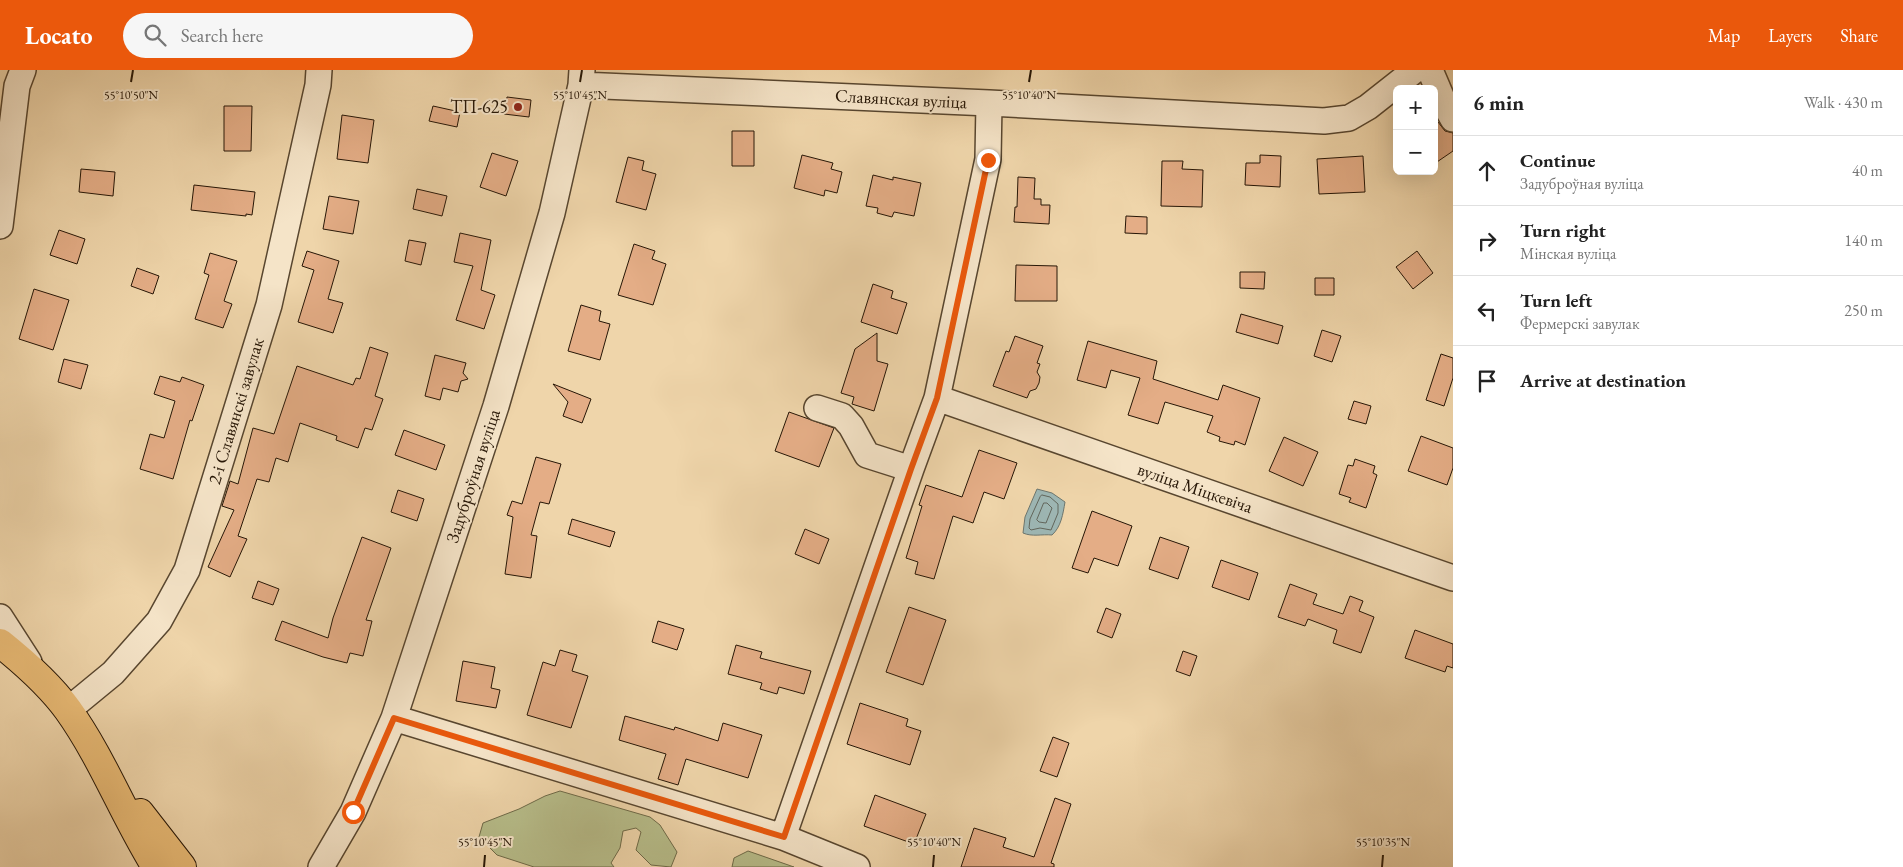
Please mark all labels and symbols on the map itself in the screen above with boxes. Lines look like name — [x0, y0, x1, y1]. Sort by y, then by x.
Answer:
street label: Славянская вуліца — [834, 84, 968, 113]
text: 55°10'50"N — [104, 87, 158, 103]
text: 55°10'45"N — [553, 87, 607, 103]
text: 55°10'40"N — [1002, 87, 1056, 103]
place label: ТП-625 — [450, 95, 508, 118]
marker: ТП-625 — [512, 101, 524, 113]
route end — [977, 149, 1000, 172]
street label: 2-і Славянскі завулак — [202, 334, 269, 487]
street label: Задуброўная вуліца — [440, 405, 505, 546]
street label: вуліца Міцкевіча — [1135, 457, 1257, 518]
route start — [342, 801, 365, 824]
text: 55°10'45"N — [458, 834, 512, 850]
text: 55°10'40"N — [907, 834, 961, 850]
text: 55°10'35"N — [1356, 834, 1410, 850]

